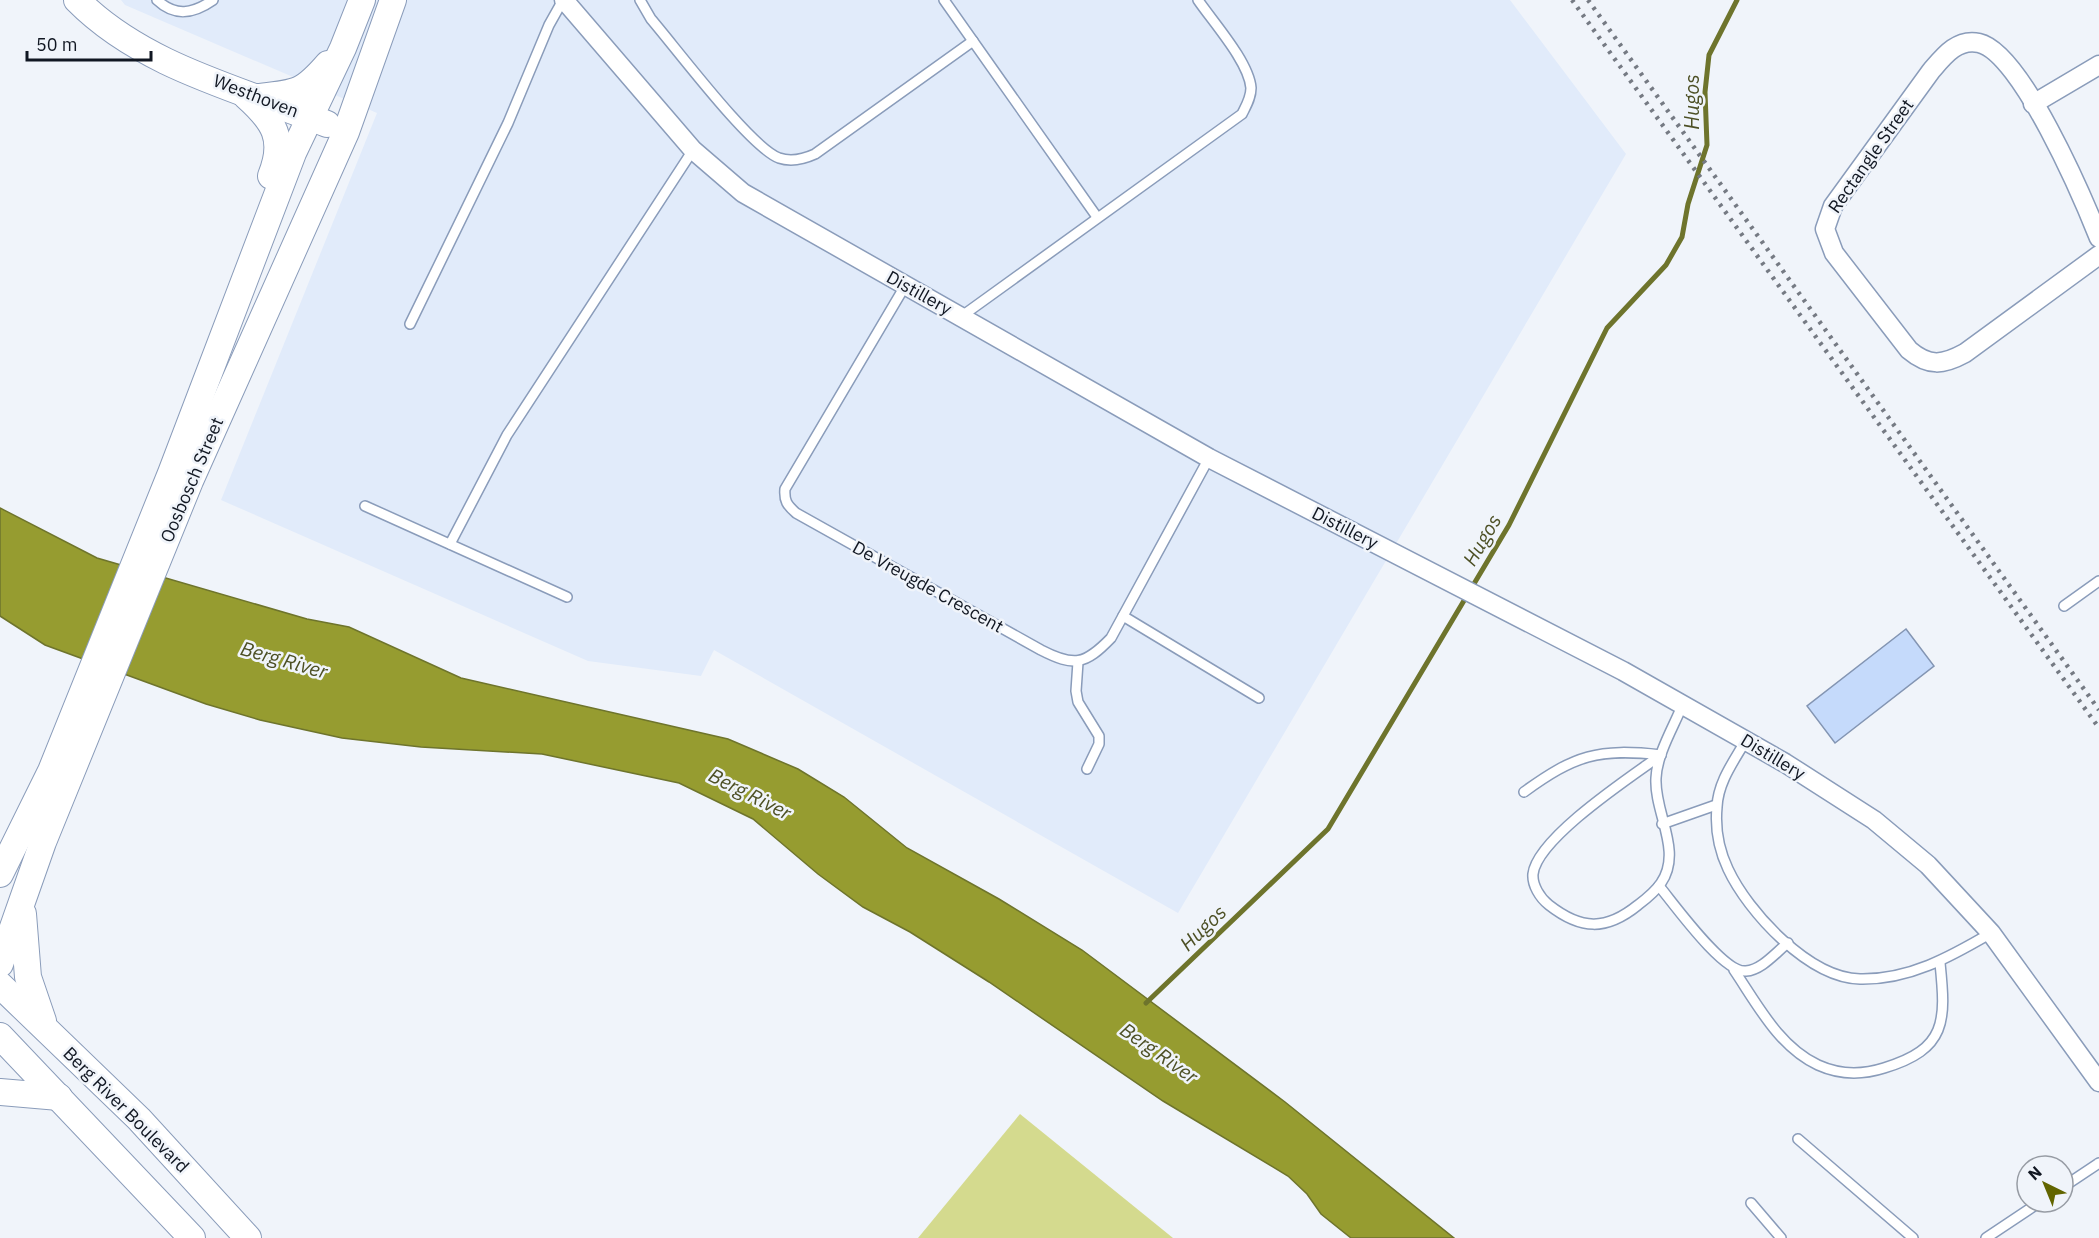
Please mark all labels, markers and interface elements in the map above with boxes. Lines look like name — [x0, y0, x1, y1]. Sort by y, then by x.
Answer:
scale bar — [27, 24, 152, 62]
text: 50 m — [36, 33, 78, 56]
street label: Westhoven — [210, 69, 302, 122]
water label: Hugos — [1678, 74, 1705, 130]
street label: Rectangle Street — [1823, 94, 1919, 217]
street label: Distillery — [882, 265, 956, 320]
street label: Oosbosch Street — [155, 414, 228, 546]
street label: Distillery — [1308, 501, 1382, 554]
water label: Hugos — [1456, 509, 1507, 571]
street label: De Vreugde Crescent — [849, 535, 1008, 638]
water label: Berg River — [238, 634, 331, 685]
street label: Distillery — [1737, 728, 1810, 785]
water label: Berg River — [704, 761, 797, 826]
water label: Hugos — [1173, 899, 1232, 957]
water label: Berg River — [1115, 1016, 1204, 1090]
street label: Berg River Boulevard — [58, 1042, 194, 1178]
north arrow — [2015, 1154, 2075, 1214]
text: N — [2024, 1162, 2046, 1184]

